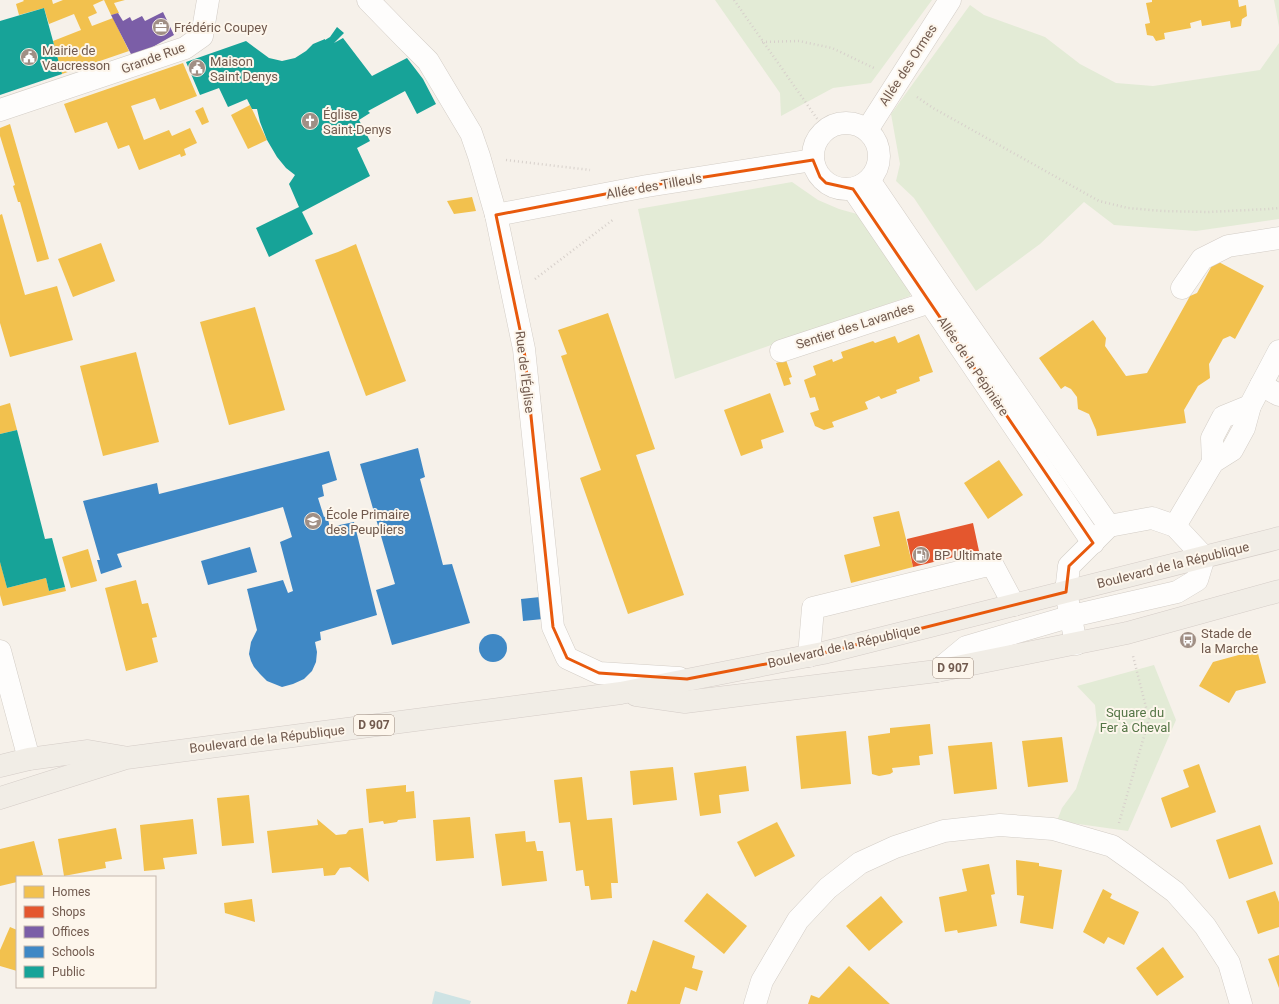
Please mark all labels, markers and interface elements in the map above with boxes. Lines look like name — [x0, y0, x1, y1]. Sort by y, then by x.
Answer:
office icon: Frédéric Coupey — [151, 17, 171, 37]
place label: Frédéric Coupey — [174, 20, 267, 35]
street label: Allée des Ormes — [876, 21, 940, 109]
street label: Grande Rue — [119, 39, 187, 76]
place label: Mairie de Vaucresson — [42, 43, 110, 73]
public building icon: Mairie de Vaucresson — [19, 47, 39, 67]
place label: Maison Saint Denys — [210, 54, 278, 84]
public building icon: Maison Saint Denys — [187, 58, 207, 78]
place label: Église Saint-Denys — [323, 107, 392, 137]
church icon: Église Saint-Denys — [300, 111, 320, 131]
street label: Allée des Tilleuls — [605, 170, 703, 202]
street label: Sentier des Lavandes — [794, 300, 916, 352]
street label: Allée de la Pépinière — [934, 313, 1012, 419]
street label: Rue de l'Église — [513, 330, 537, 414]
place label: École Primaire des Peupliers — [326, 507, 409, 537]
school or university icon: École Primaire des Peupliers — [303, 511, 323, 531]
street label: Boulevard de la République — [1095, 539, 1251, 591]
fuel station icon: BP Ultimate — [911, 545, 931, 565]
place label: BP Ultimate — [934, 548, 1002, 563]
street label: Boulevard de la République — [766, 621, 922, 671]
place label: Stade de la Marche — [1201, 626, 1258, 656]
bus stop icon: Stade de la Marche — [1178, 630, 1198, 650]
road number: D 907 — [933, 658, 973, 678]
park label: Square du Fer à Cheval — [1100, 705, 1170, 735]
road number: D 907 — [354, 715, 394, 735]
street label: Boulevard de la République — [189, 722, 345, 756]
legend — [16, 876, 156, 988]
text: Homes — [52, 885, 90, 899]
text: Shops — [52, 905, 86, 919]
text: Offices — [52, 925, 89, 939]
text: Schools — [52, 945, 95, 959]
text: Public — [52, 965, 85, 979]

